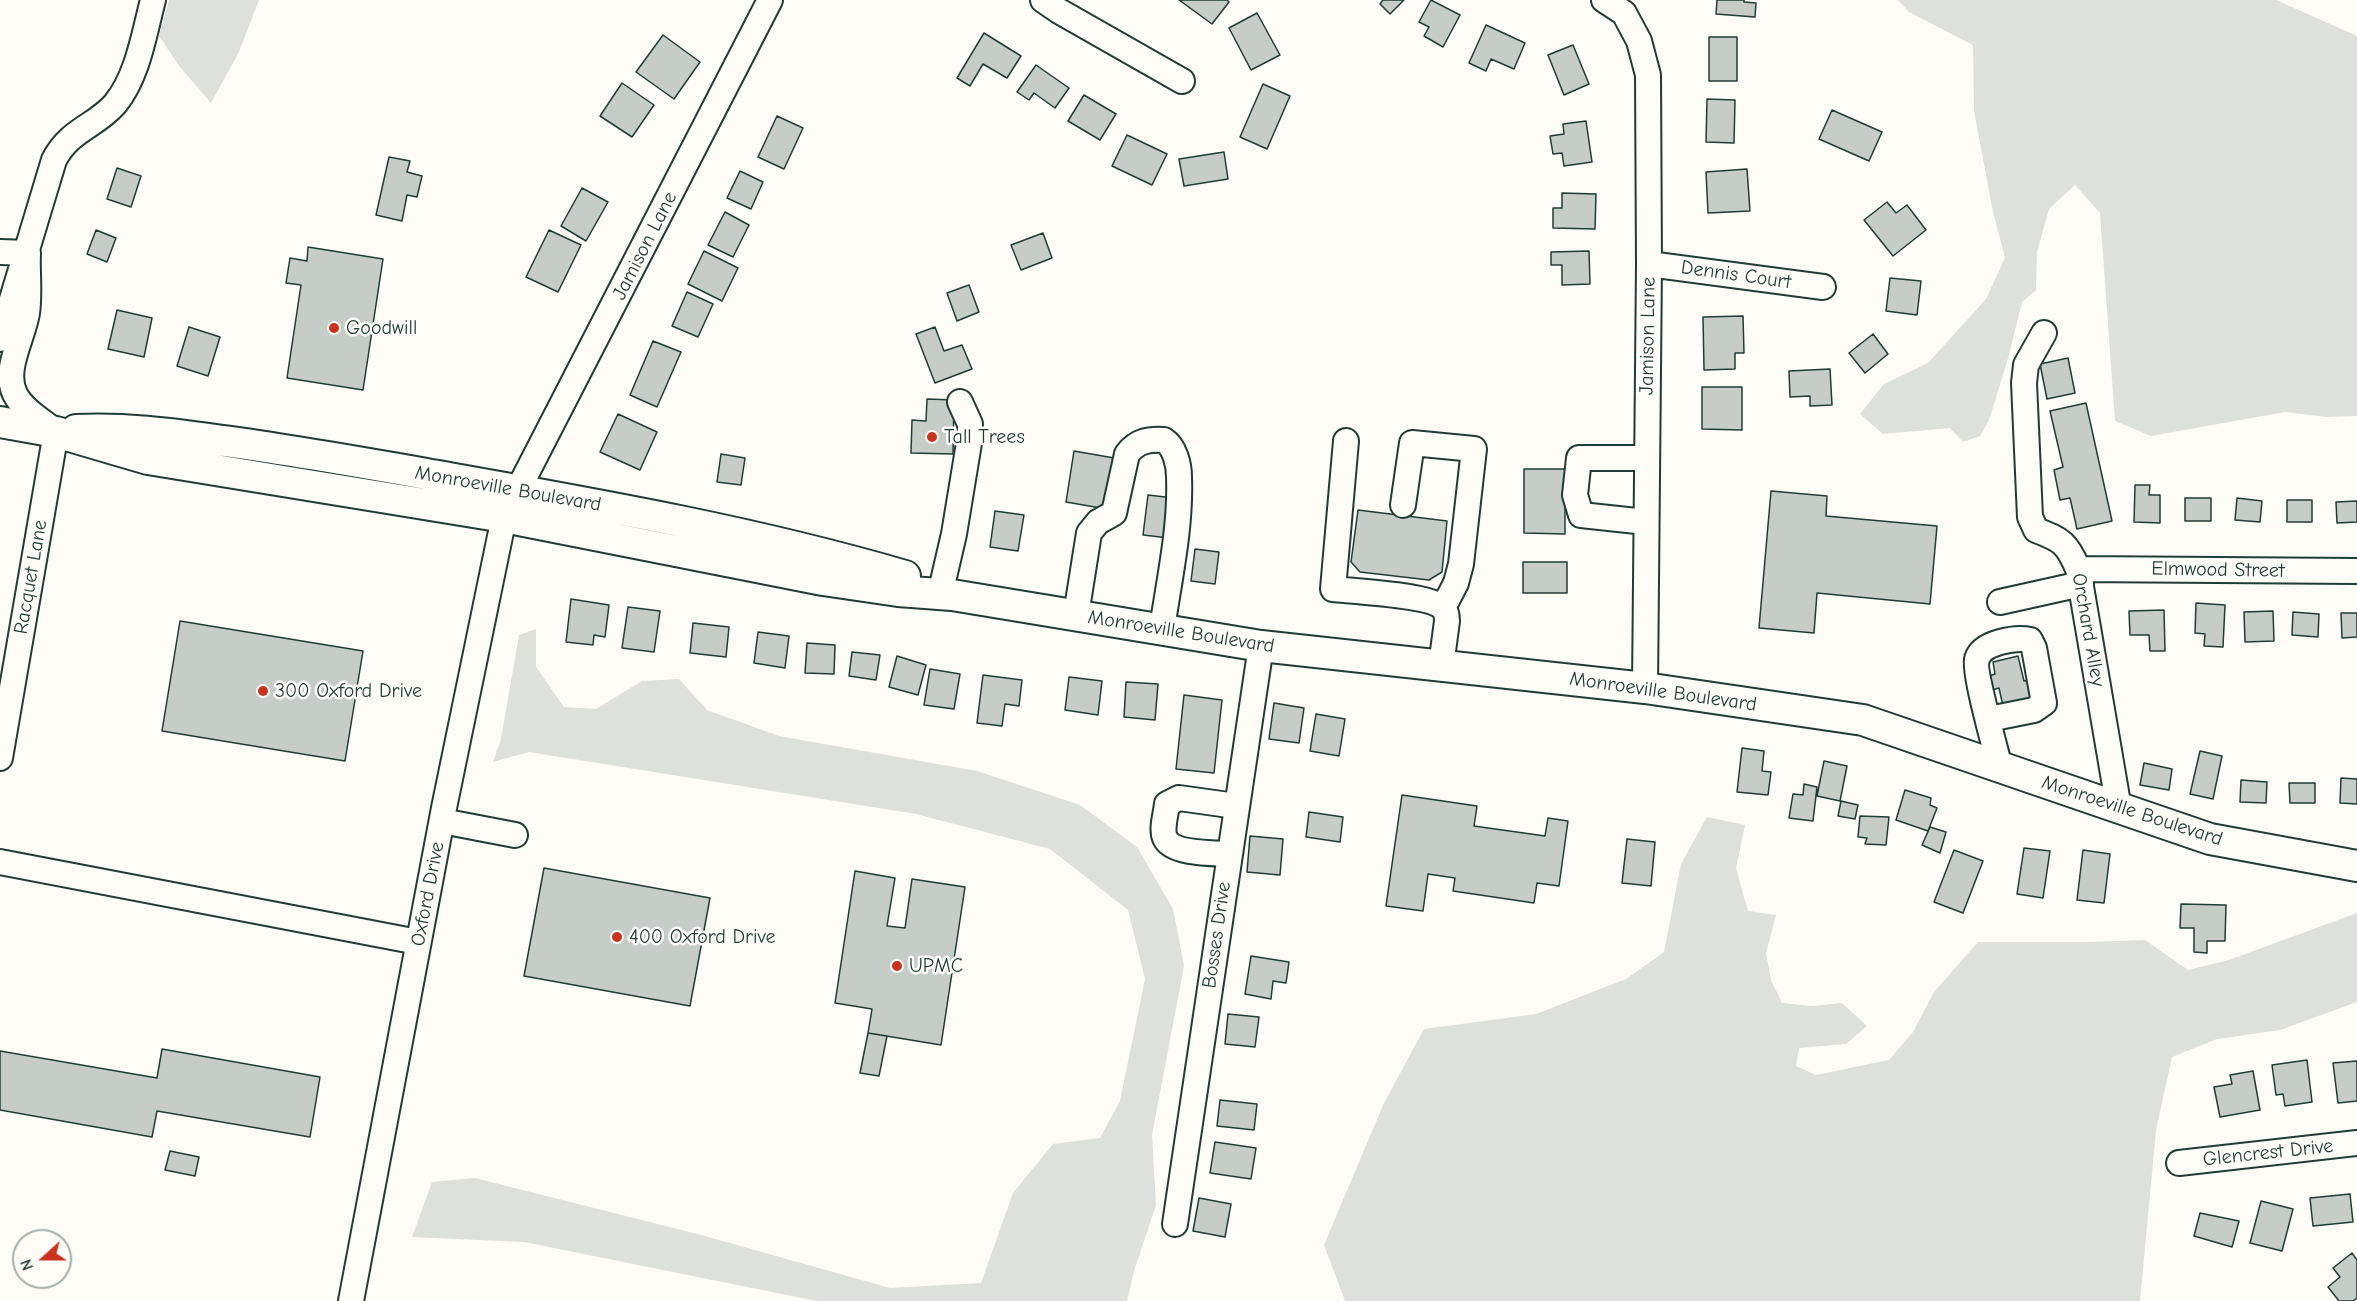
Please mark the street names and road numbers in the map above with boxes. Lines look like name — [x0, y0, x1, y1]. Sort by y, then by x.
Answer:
street label: Jamison Lane — [607, 188, 683, 304]
street label: Dennis Court — [1679, 255, 1793, 295]
street label: Jamison Lane — [1635, 277, 1661, 395]
street label: Monroeville Boulevard — [413, 461, 603, 517]
street label: Racquet Lane — [9, 518, 53, 636]
street label: Elmwood Street — [2151, 557, 2285, 583]
street label: Orchard Alley — [2066, 571, 2110, 689]
street label: Monroeville Boulevard — [1086, 605, 1276, 659]
street label: Monroeville Boulevard — [1568, 667, 1758, 717]
street label: Monroeville Boulevard — [2039, 770, 2225, 852]
street label: Oxford Drive — [406, 840, 450, 948]
street label: Bosses Drive — [1198, 880, 1236, 990]
street label: Glencrest Drive — [2202, 1134, 2334, 1172]

